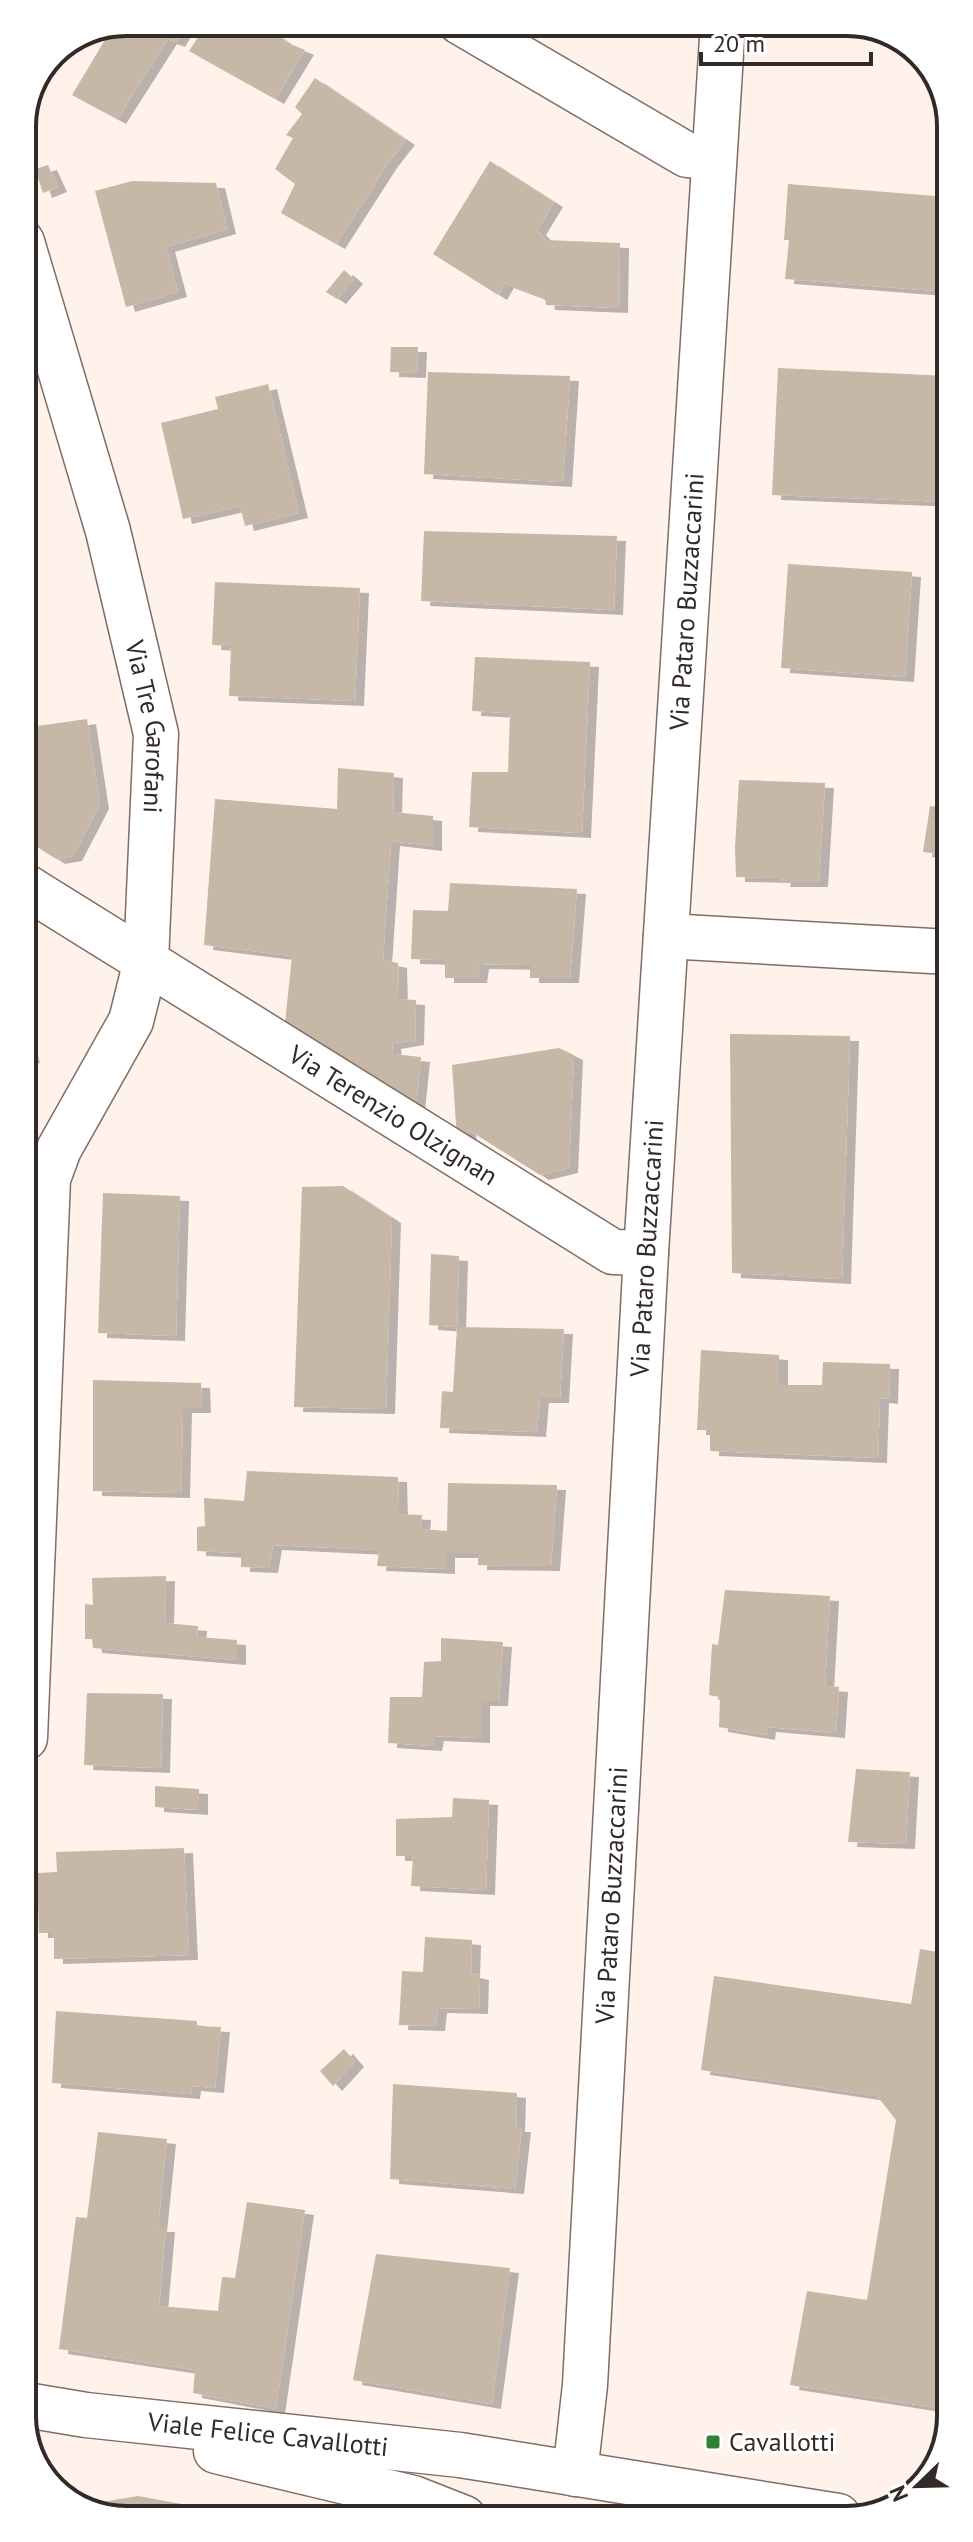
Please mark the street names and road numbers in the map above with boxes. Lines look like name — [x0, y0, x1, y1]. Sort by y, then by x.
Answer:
street label: Via Pataro Buzzaccarini — [662, 472, 711, 732]
street label: Via Tre Garofani — [118, 636, 173, 814]
street label: Via Terenzio Olzignan — [282, 1037, 504, 1192]
street label: Via Pataro Buzzaccarini — [622, 1119, 670, 1379]
street label: Via Pataro Buzzaccarini — [587, 1766, 634, 2026]
street label: Viale Felice Cavallotti — [145, 2405, 390, 2463]

